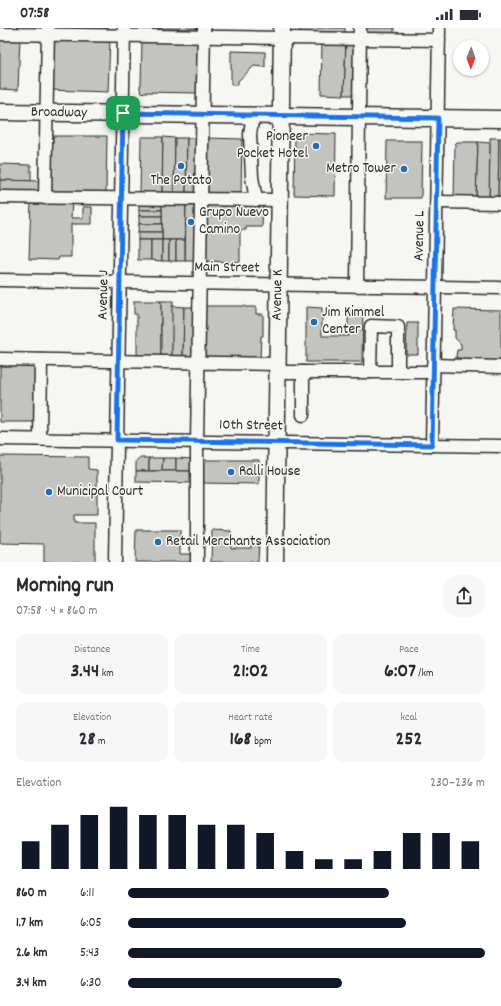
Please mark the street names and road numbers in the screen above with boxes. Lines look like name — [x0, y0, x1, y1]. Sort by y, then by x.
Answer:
street label: Broadway — [31, 102, 88, 125]
street label: Avenue L — [409, 210, 431, 262]
street label: Main Street — [194, 256, 260, 280]
street label: Avenue K — [267, 269, 289, 321]
street label: Avenue J — [93, 270, 115, 320]
street label: 10th Street — [219, 414, 284, 438]

